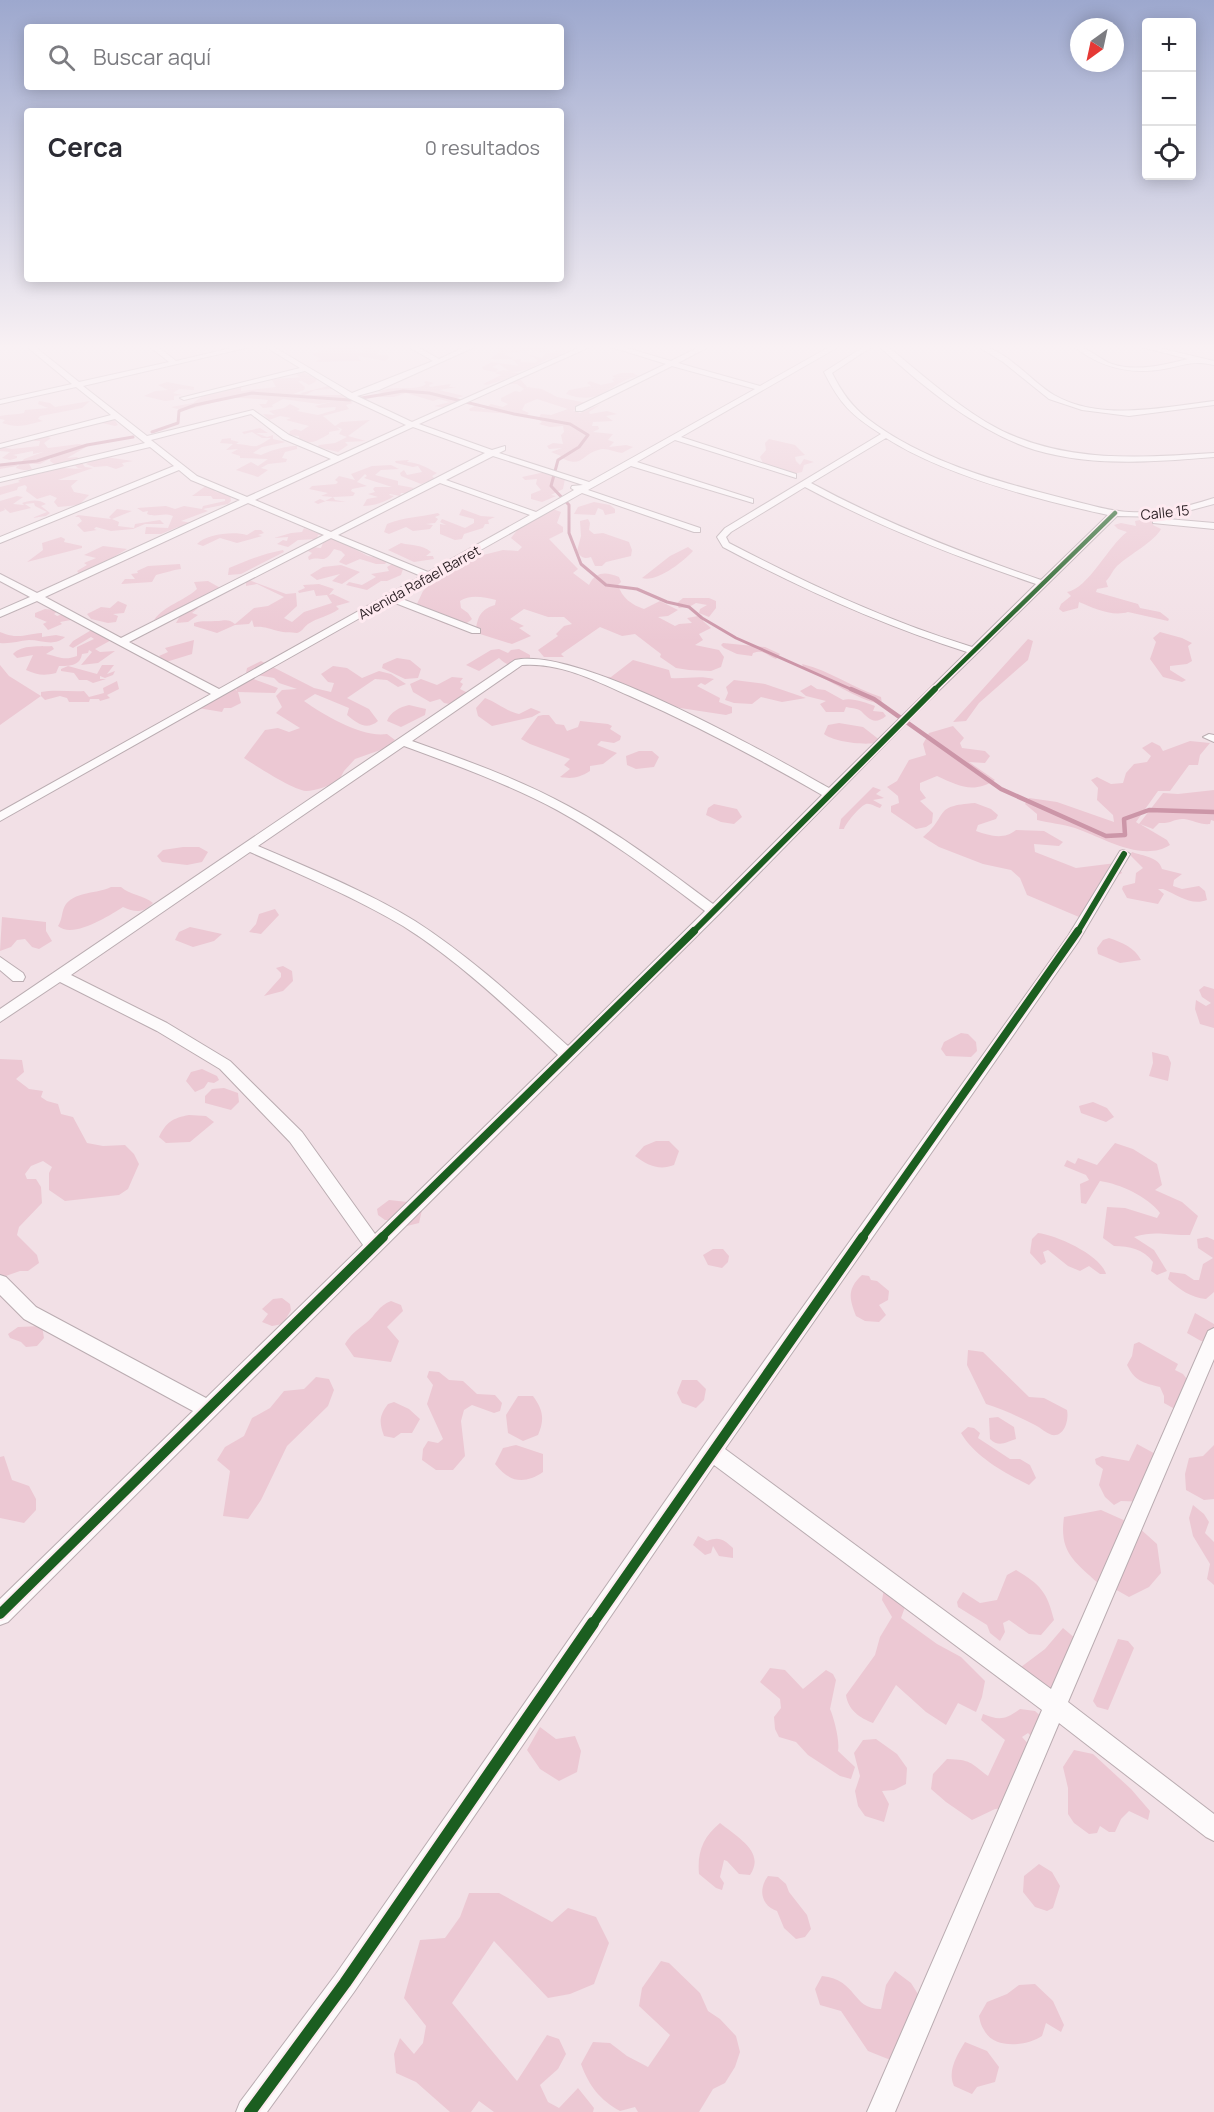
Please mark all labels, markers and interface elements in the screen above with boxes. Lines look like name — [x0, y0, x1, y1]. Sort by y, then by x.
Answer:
north arrow — [1070, 18, 1124, 72]
map controls — [1142, 18, 1196, 180]
button: + — [1142, 18, 1196, 72]
search box — [24, 24, 564, 90]
icon: search — [45, 41, 78, 74]
text: Buscar aquí — [93, 42, 211, 72]
button: − — [1142, 72, 1196, 126]
button: locate — [1142, 126, 1196, 180]
text: Cerca — [48, 129, 123, 165]
text: 0 resultados — [425, 134, 540, 161]
street label: Calle 15 — [1140, 500, 1190, 524]
street label: Avenida Rafael Barret — [354, 540, 484, 624]

